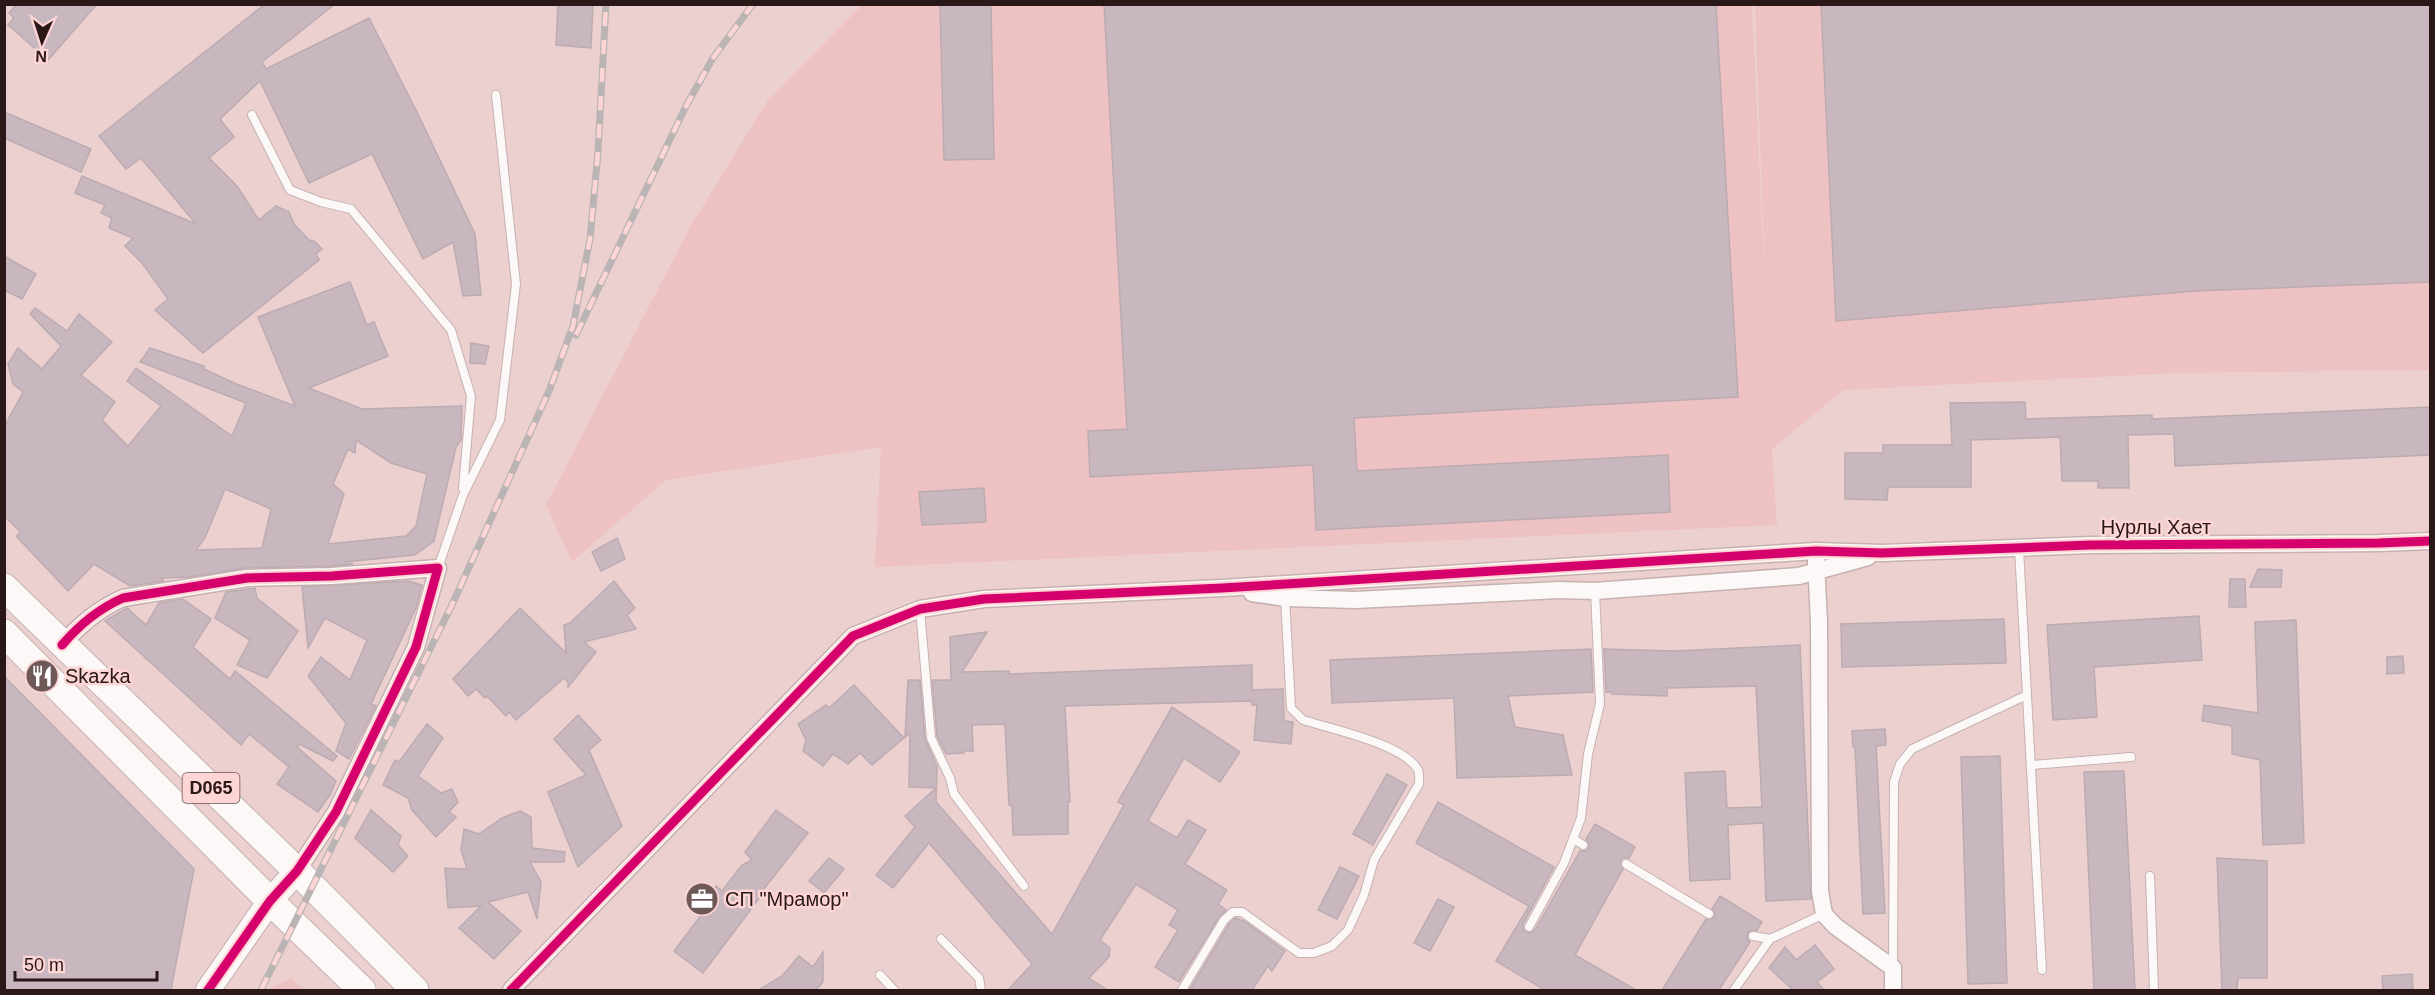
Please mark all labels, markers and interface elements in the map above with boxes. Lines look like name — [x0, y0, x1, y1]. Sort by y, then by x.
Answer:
north arrow — [12, 12, 72, 72]
text: N — [35, 48, 47, 65]
street label: Нурлы Хает — [2101, 516, 2211, 538]
restaurant icon: Skazka — [24, 658, 60, 694]
place label: Skazka — [65, 665, 131, 687]
road number: D065 — [182, 773, 240, 803]
office icon: СП "Мрамор" — [684, 881, 720, 917]
place label: СП "Мрамор" — [725, 888, 848, 910]
scale bar — [15, 944, 158, 982]
text: 50 m — [24, 955, 64, 975]

